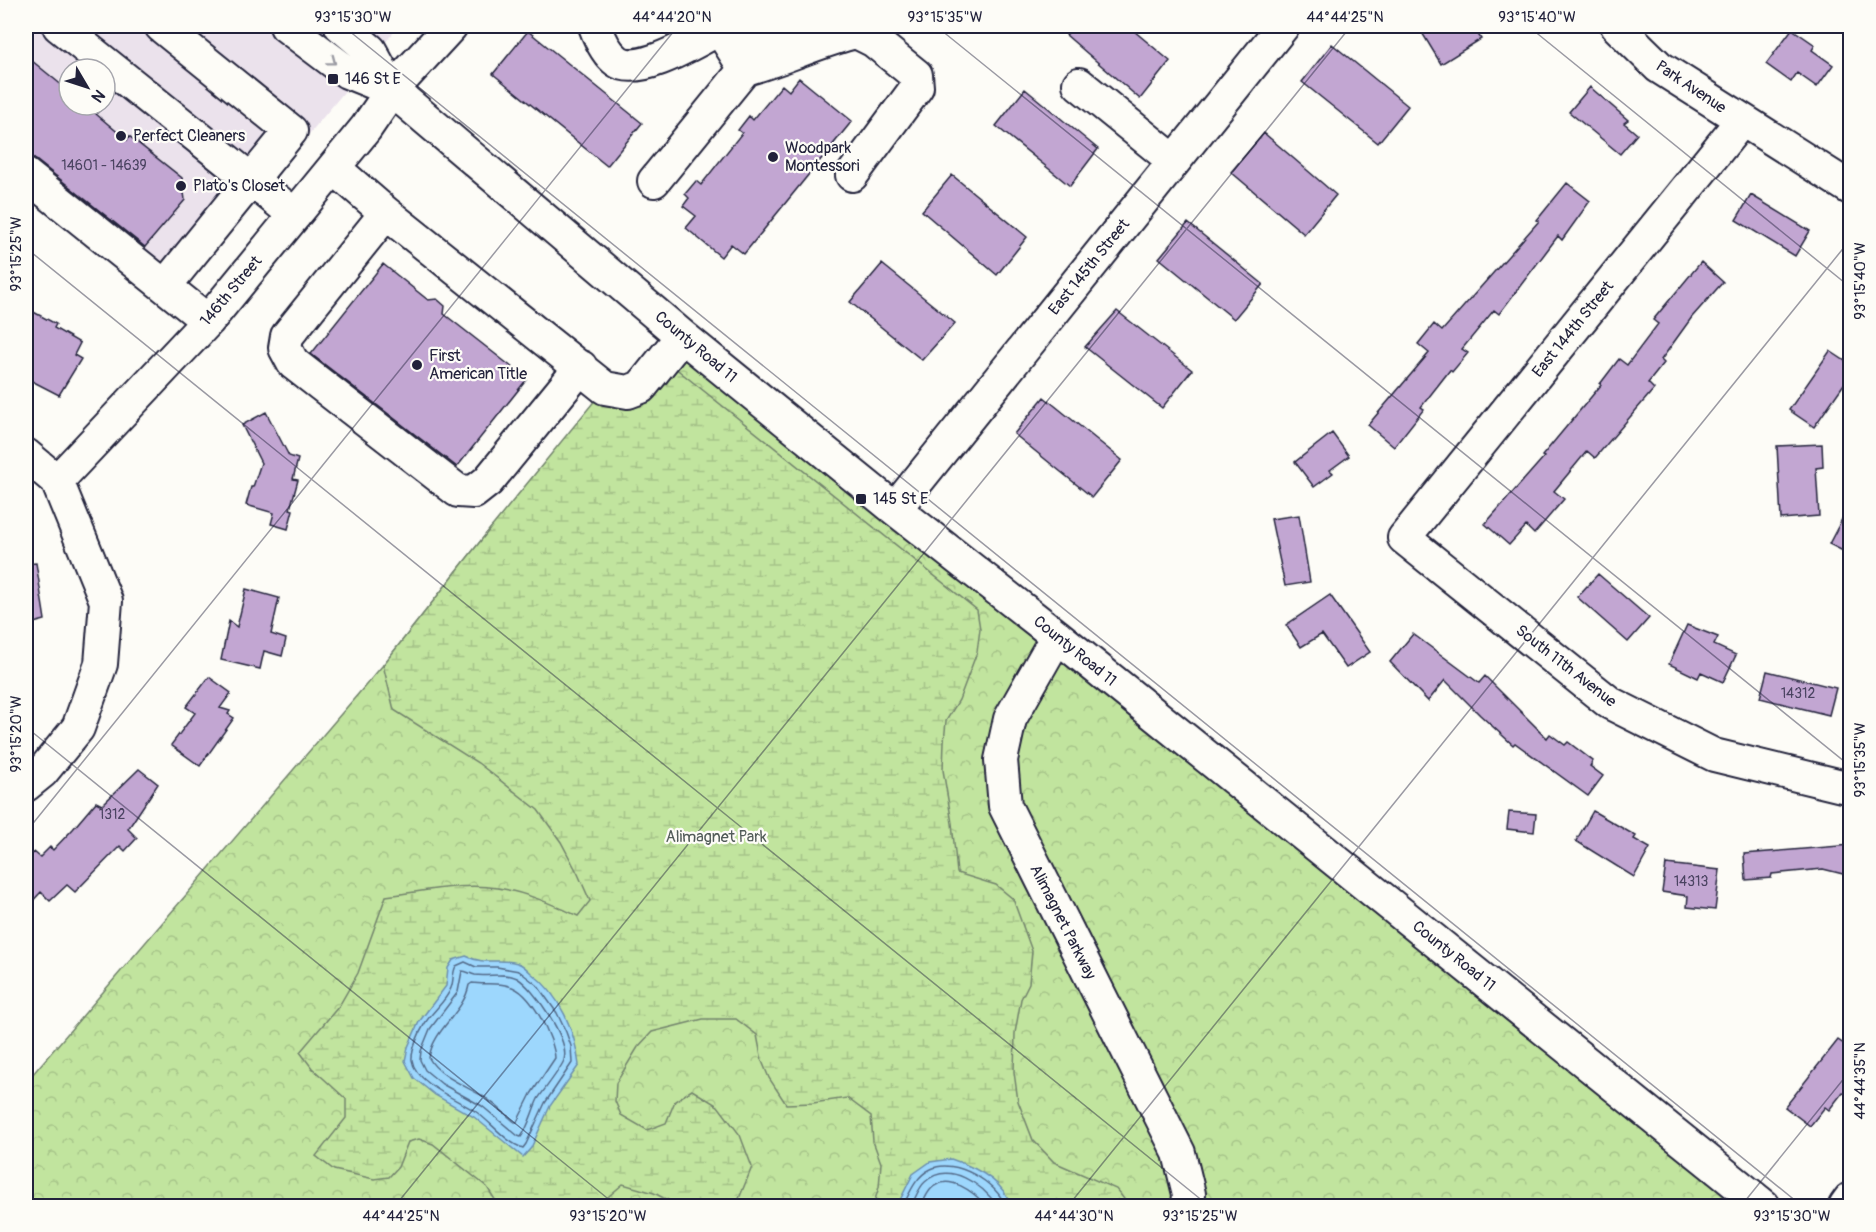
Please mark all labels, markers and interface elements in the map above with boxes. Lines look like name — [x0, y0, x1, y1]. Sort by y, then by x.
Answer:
text: 93°15'30"W — [314, 8, 392, 27]
text: 44°44'20"N — [632, 8, 712, 27]
text: 93°15'35"W — [907, 8, 983, 27]
text: 44°44'25"N — [1306, 8, 1384, 27]
text: 93°15'40"W — [1498, 8, 1576, 27]
one-way arrow — [326, 53, 337, 64]
street label: Park Avenue — [1652, 56, 1730, 118]
north arrow — [57, 57, 117, 117]
place label: 146 St E — [345, 69, 401, 89]
marker: 146 St E — [326, 72, 340, 86]
text: N — [87, 85, 109, 106]
place label: Perfect Cleaners — [133, 126, 245, 146]
marker: Perfect Cleaners — [114, 129, 128, 143]
place label: Woodpark Montessori — [785, 138, 860, 176]
marker: Woodpark Montessori — [766, 150, 780, 164]
house number: 14601 - 14639 — [61, 157, 147, 174]
place label: Plato's Closet — [193, 176, 286, 196]
marker: Plato's Closet — [174, 179, 188, 193]
street label: East 145th Street — [1044, 214, 1134, 319]
text: 93°15'25"W — [7, 216, 26, 292]
text: 93°15'40"W — [1851, 242, 1870, 320]
street label: 146th Street — [196, 251, 267, 330]
street label: East 144th Street — [1528, 276, 1618, 381]
street label: County Road 11 — [651, 307, 741, 387]
place label: First American Title — [429, 346, 527, 384]
marker: First American Title — [410, 358, 424, 372]
place label: 145 St E — [873, 489, 928, 509]
marker: 145 St E — [854, 492, 868, 506]
street label: County Road 11 — [1029, 611, 1121, 691]
street label: South 11th Avenue — [1512, 620, 1621, 712]
house number: 14312 — [1781, 685, 1816, 702]
text: 93°15'20"W — [7, 695, 26, 773]
text: 93°15'35"W — [1851, 722, 1870, 798]
house number: 1312 — [99, 806, 125, 823]
park label: Alimagnet Park — [665, 827, 767, 847]
street label: Alimagnet Parkway — [1025, 861, 1101, 983]
house number: 14313 — [1674, 873, 1709, 890]
street label: County Road 11 — [1408, 916, 1500, 996]
text: 44°44'35"N — [1851, 1042, 1870, 1120]
text: 44°44'25"N — [362, 1207, 440, 1226]
text: 93°15'20"W — [569, 1207, 647, 1226]
text: 44°44'30"N — [1034, 1207, 1114, 1226]
text: 93°15'25"W — [1162, 1207, 1238, 1226]
text: 93°15'30"W — [1753, 1207, 1831, 1226]

